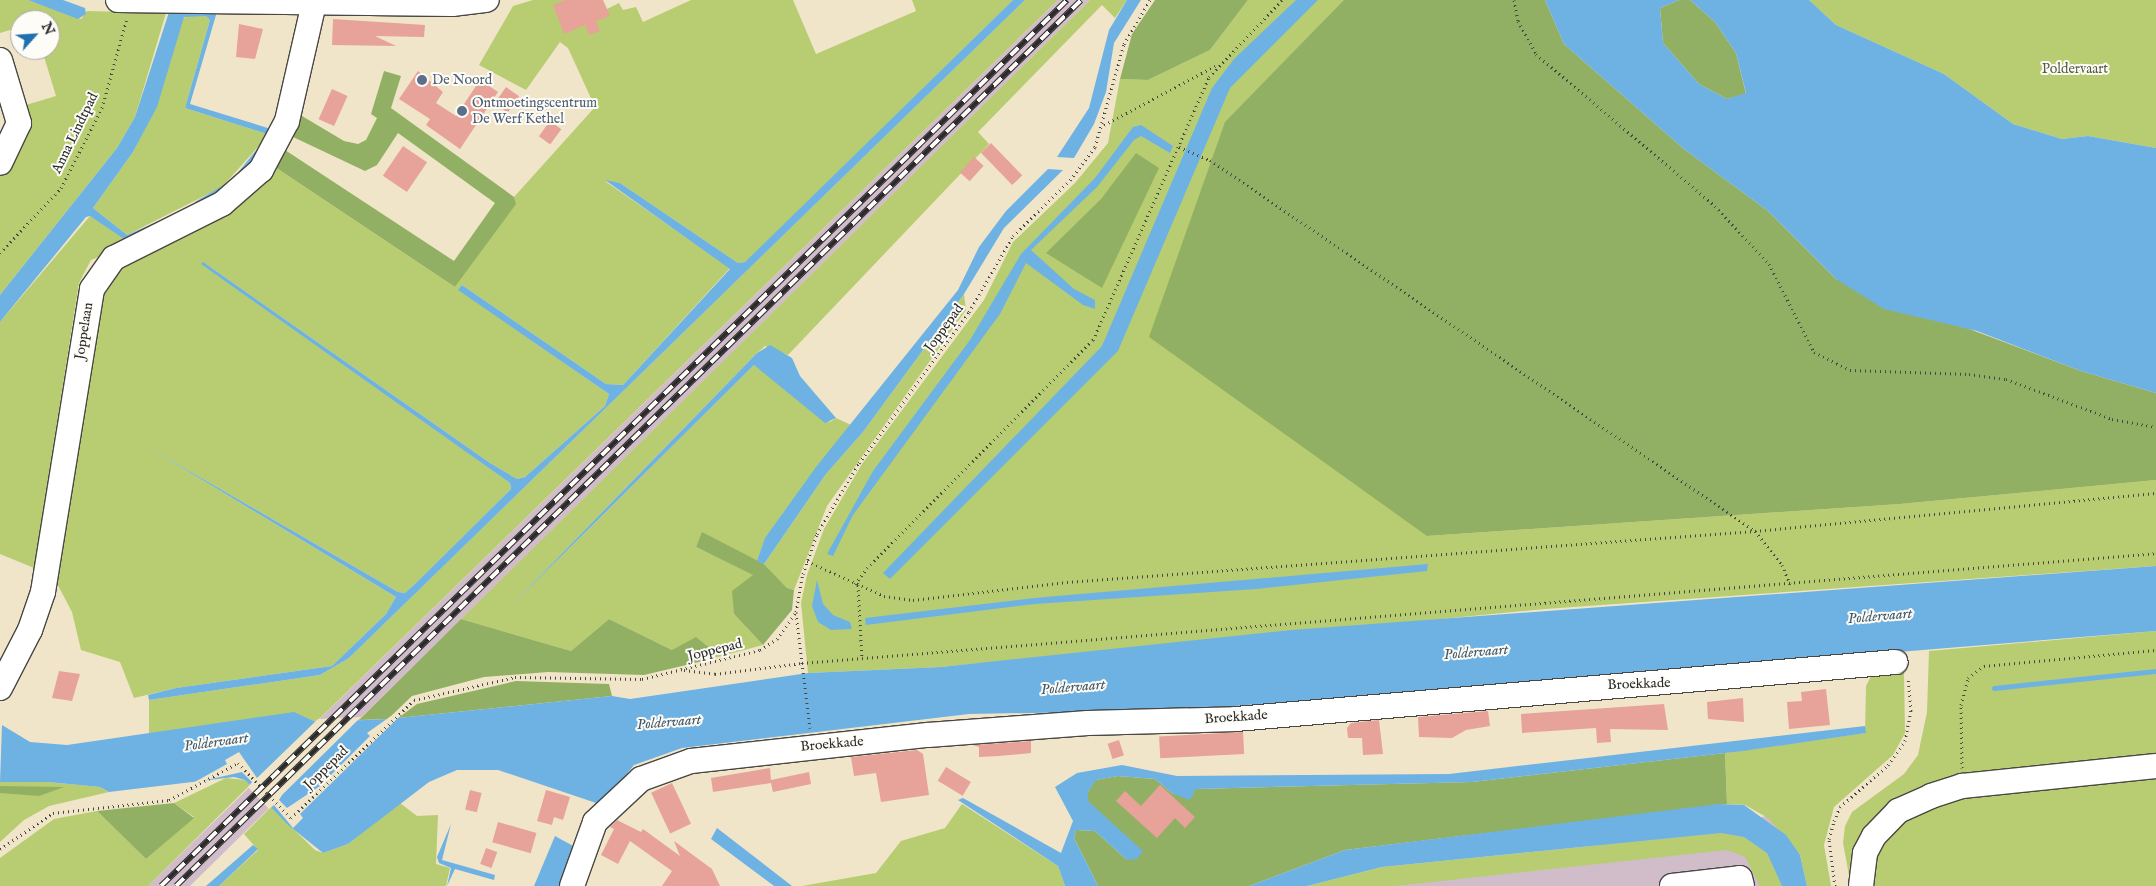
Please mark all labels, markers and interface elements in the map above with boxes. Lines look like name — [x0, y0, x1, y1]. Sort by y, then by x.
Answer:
north arrow — [10, 10, 60, 60]
text: N — [37, 19, 58, 38]
park label: Poldervaart — [2042, 61, 2108, 77]
place label: De Noord — [432, 72, 492, 88]
marker: De Noord — [416, 74, 428, 86]
street label: Anna Lindtpad — [48, 90, 102, 176]
place label: Ontmoetingscentrum De Werf Kethel — [472, 95, 597, 128]
marker: Ontmoetingscentrum De Werf Kethel — [456, 105, 468, 117]
street label: Joppelaan — [71, 301, 97, 361]
street label: Joppepad — [921, 301, 967, 355]
water label: Poldervaart — [1847, 604, 1913, 628]
street label: Joppepad — [686, 635, 744, 665]
water label: Poldervaart — [1443, 640, 1509, 664]
water label: Poldervaart — [1040, 675, 1106, 699]
street label: Broekkade — [1607, 675, 1671, 693]
street label: Broekkade — [1204, 706, 1268, 728]
water label: Poldervaart — [636, 710, 702, 734]
water label: Poldervaart — [183, 729, 249, 755]
street label: Broekkade — [800, 733, 864, 755]
street label: Joppepad — [300, 743, 352, 793]

